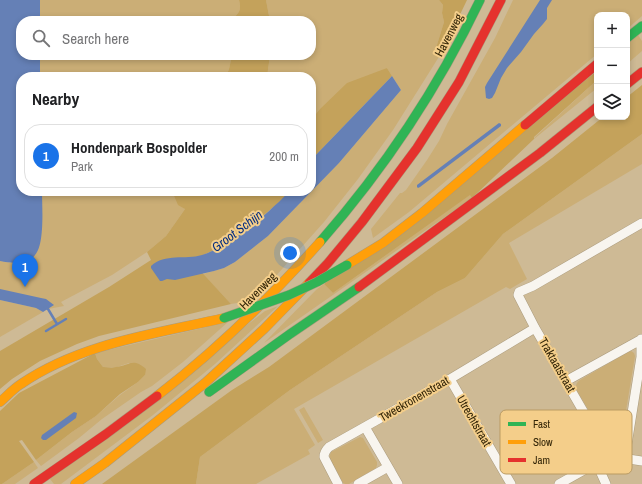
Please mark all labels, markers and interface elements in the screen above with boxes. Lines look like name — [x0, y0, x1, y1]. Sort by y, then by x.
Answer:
street label: Havenweg — [431, 10, 467, 59]
map controls — [594, 12, 630, 120]
button: + — [594, 12, 630, 48]
search box — [16, 16, 316, 60]
icon: search — [30, 27, 52, 49]
text: Search here — [62, 28, 129, 49]
button: − — [594, 48, 630, 84]
button: layers — [594, 84, 630, 120]
text: Nearby — [32, 87, 79, 110]
text: Hondenpark Bospolder — [71, 137, 207, 158]
text: 1 — [43, 148, 49, 165]
text: 200 m — [269, 148, 299, 165]
text: Park — [71, 158, 93, 175]
water label: Groot Schijn — [208, 206, 266, 256]
your location — [280, 243, 300, 263]
pin: 1 — [12, 254, 38, 287]
street label: Havenweg — [236, 269, 280, 313]
street label: Traktaatstraat — [535, 335, 579, 395]
street label: Tweekronenstraat — [376, 372, 452, 425]
street label: Utrechtstraat — [453, 393, 495, 450]
legend — [500, 410, 632, 474]
text: Fast — [533, 417, 551, 431]
text: Slow — [533, 435, 553, 449]
text: Jam — [533, 453, 550, 467]

